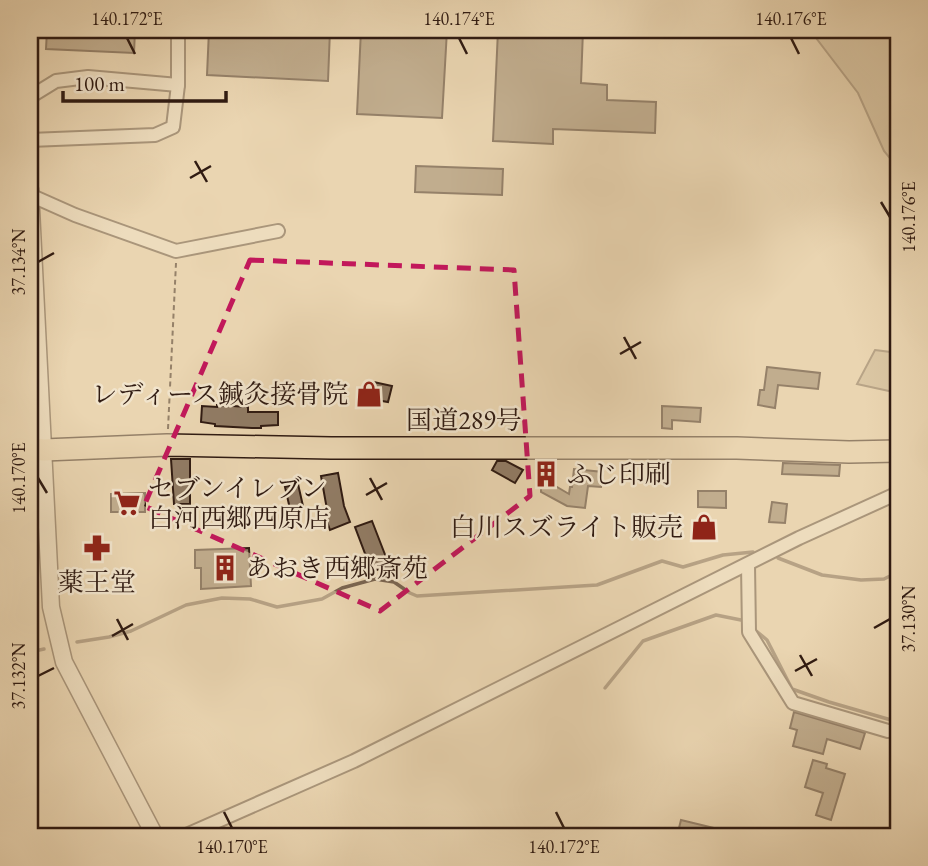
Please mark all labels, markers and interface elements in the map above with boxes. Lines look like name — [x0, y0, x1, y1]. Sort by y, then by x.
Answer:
text: 140.172°E — [91, 7, 163, 30]
text: 140.174°E — [423, 7, 495, 30]
text: 140.176°E — [755, 7, 827, 30]
scale bar — [63, 60, 226, 104]
text: 100 m — [74, 70, 125, 97]
text: 140.176°E — [897, 181, 920, 253]
text: 37.134°N — [7, 228, 30, 295]
place label: レディース鍼灸接骨院 — [91, 377, 348, 411]
shop icon: レディース鍼灸接骨院 — [354, 379, 384, 409]
street label: 国道289号 — [406, 403, 522, 437]
text: 140.170°E — [7, 442, 30, 514]
place label: ふじ印刷 — [567, 457, 671, 491]
building icon: ふじ印刷 — [531, 459, 561, 489]
place label: セブンイレブン 白河西郷西原店 — [148, 471, 330, 535]
supermarket icon: セブンイレブン 白河西郷西原店 — [112, 488, 142, 518]
place label: 白川スズライト販売 — [450, 510, 683, 544]
shop icon: 白川スズライト販売 — [689, 512, 719, 542]
pharmacy icon: 薬王堂 — [82, 533, 112, 563]
place label: あおき西郷斎苑 — [246, 551, 428, 585]
building icon: あおき西郷斎苑 — [210, 553, 240, 583]
place label: 薬王堂 — [58, 565, 136, 599]
text: 37.130°N — [897, 585, 920, 652]
text: 37.132°N — [7, 642, 30, 709]
text: 140.170°E — [196, 835, 268, 858]
text: 140.172°E — [528, 835, 600, 858]

